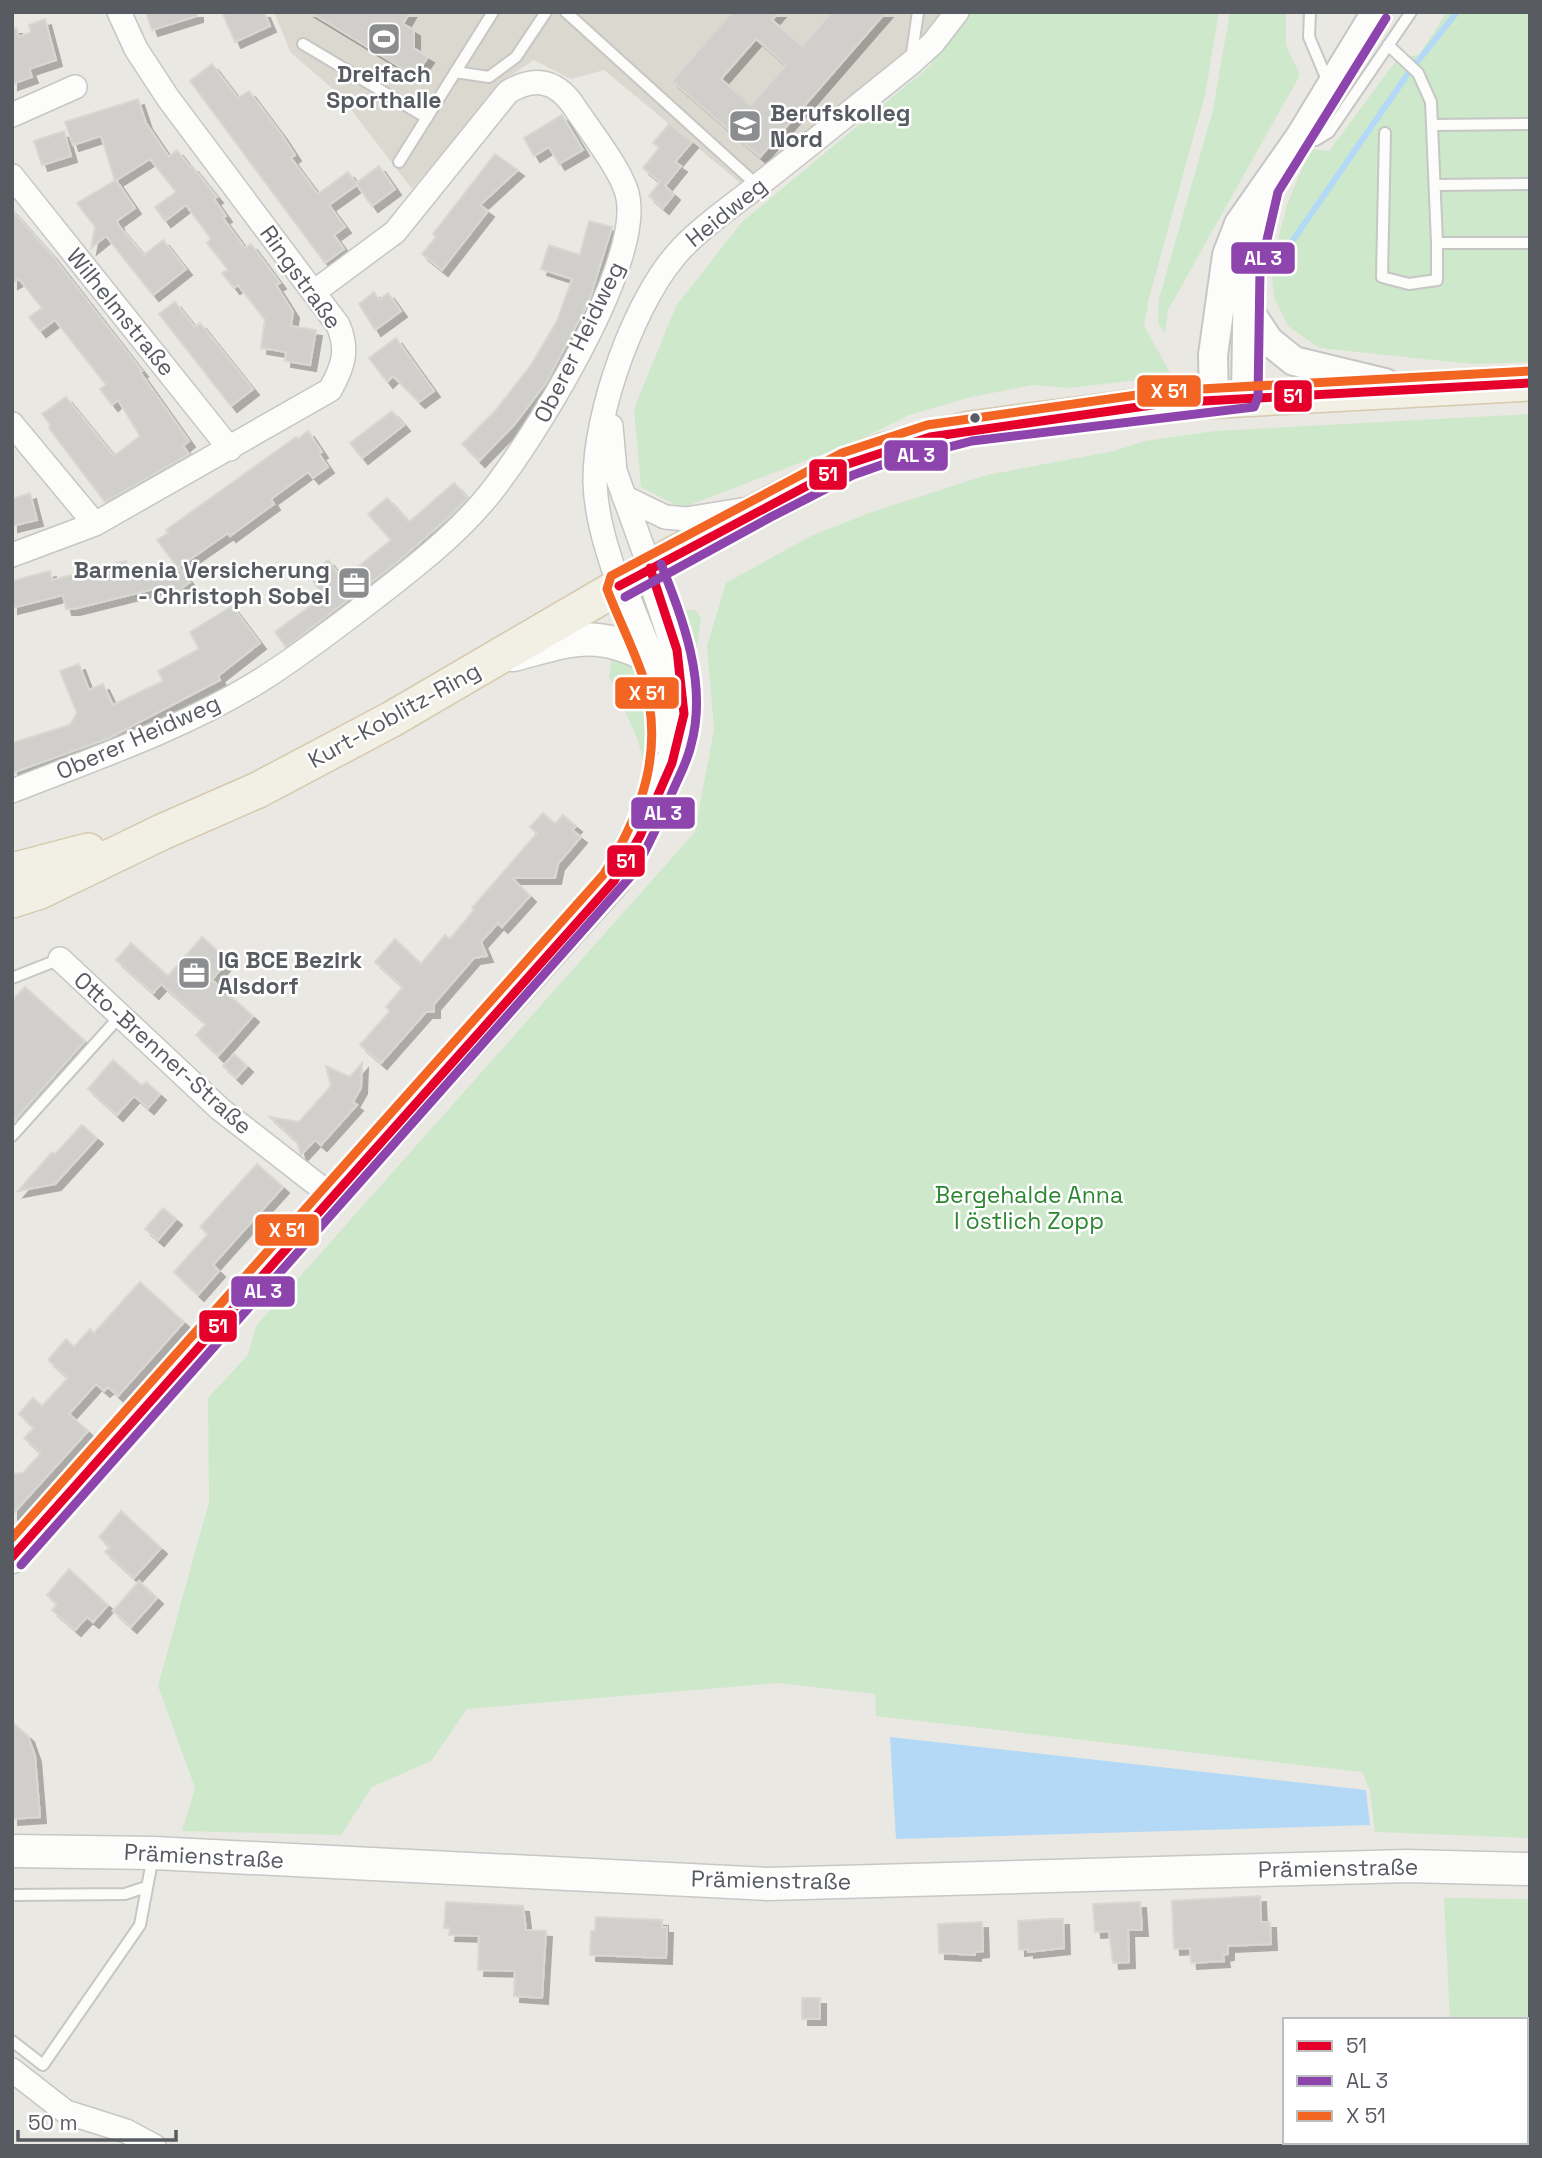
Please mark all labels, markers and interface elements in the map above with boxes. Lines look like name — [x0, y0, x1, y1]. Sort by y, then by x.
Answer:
sports icon: Dreifach Sporthalle — [365, 20, 403, 58]
place label: Dreifach Sporthalle — [326, 59, 442, 115]
place label: Berufskolleg Nord — [770, 98, 910, 154]
school or university icon: Berufskolleg Nord — [726, 107, 764, 145]
street label: Heidweg — [679, 170, 773, 254]
street label: Ringstraße — [253, 219, 349, 335]
line badge: AL 3 — [1230, 241, 1296, 275]
street label: Wilhelmstraße — [60, 242, 182, 382]
text: AL 3 — [1244, 246, 1282, 271]
street label: Oberer Heidweg — [527, 256, 631, 428]
line badge: X 51 — [1136, 374, 1202, 408]
text: X 51 — [1151, 379, 1187, 404]
line badge: 51 — [1273, 379, 1313, 413]
text: 51 — [1283, 384, 1303, 409]
unlabelled marker — [968, 411, 982, 425]
line badge: AL 3 — [883, 439, 949, 472]
text: AL 3 — [897, 443, 935, 468]
line badge: 51 — [808, 458, 848, 491]
text: 51 — [818, 462, 838, 487]
place label: Barmenia Versicherung - Christoph Sobel — [73, 555, 330, 611]
office icon: Barmenia Versicherung - Christoph Sobel — [335, 564, 373, 602]
street label: Kurt-Koblitz-Ring — [303, 655, 485, 775]
line badge: X 51 — [614, 676, 680, 710]
text: X 51 — [629, 681, 665, 706]
street label: Oberer Heidweg — [51, 688, 225, 786]
line badge: AL 3 — [630, 796, 696, 830]
text: AL 3 — [644, 801, 682, 826]
line badge: 51 — [606, 844, 646, 878]
text: 51 — [616, 849, 636, 874]
place label: IG BCE Bezirk Alsdorf — [218, 945, 362, 1001]
office icon: IG BCE Bezirk Alsdorf — [175, 954, 213, 992]
street label: Otto-Brenner-Straße — [68, 965, 258, 1141]
park label: Bergehalde Anna I östlich Zopp — [935, 1180, 1123, 1236]
line badge: X 51 — [254, 1213, 320, 1247]
text: X 51 — [269, 1218, 305, 1243]
line badge: AL 3 — [230, 1275, 296, 1308]
text: AL 3 — [244, 1279, 282, 1304]
line badge: 51 — [198, 1309, 238, 1343]
text: 51 — [208, 1314, 228, 1339]
street label: Prämienstraße — [123, 1837, 285, 1875]
street label: Prämienstraße — [1258, 1852, 1418, 1884]
street label: Prämienstraße — [691, 1864, 851, 1896]
legend — [1283, 2018, 1528, 2144]
text: 51 — [1346, 2032, 1367, 2059]
text: AL 3 — [1346, 2067, 1388, 2094]
scale bar — [18, 2098, 175, 2142]
text: X 51 — [1346, 2102, 1386, 2129]
text: 50 m — [28, 2109, 78, 2136]

